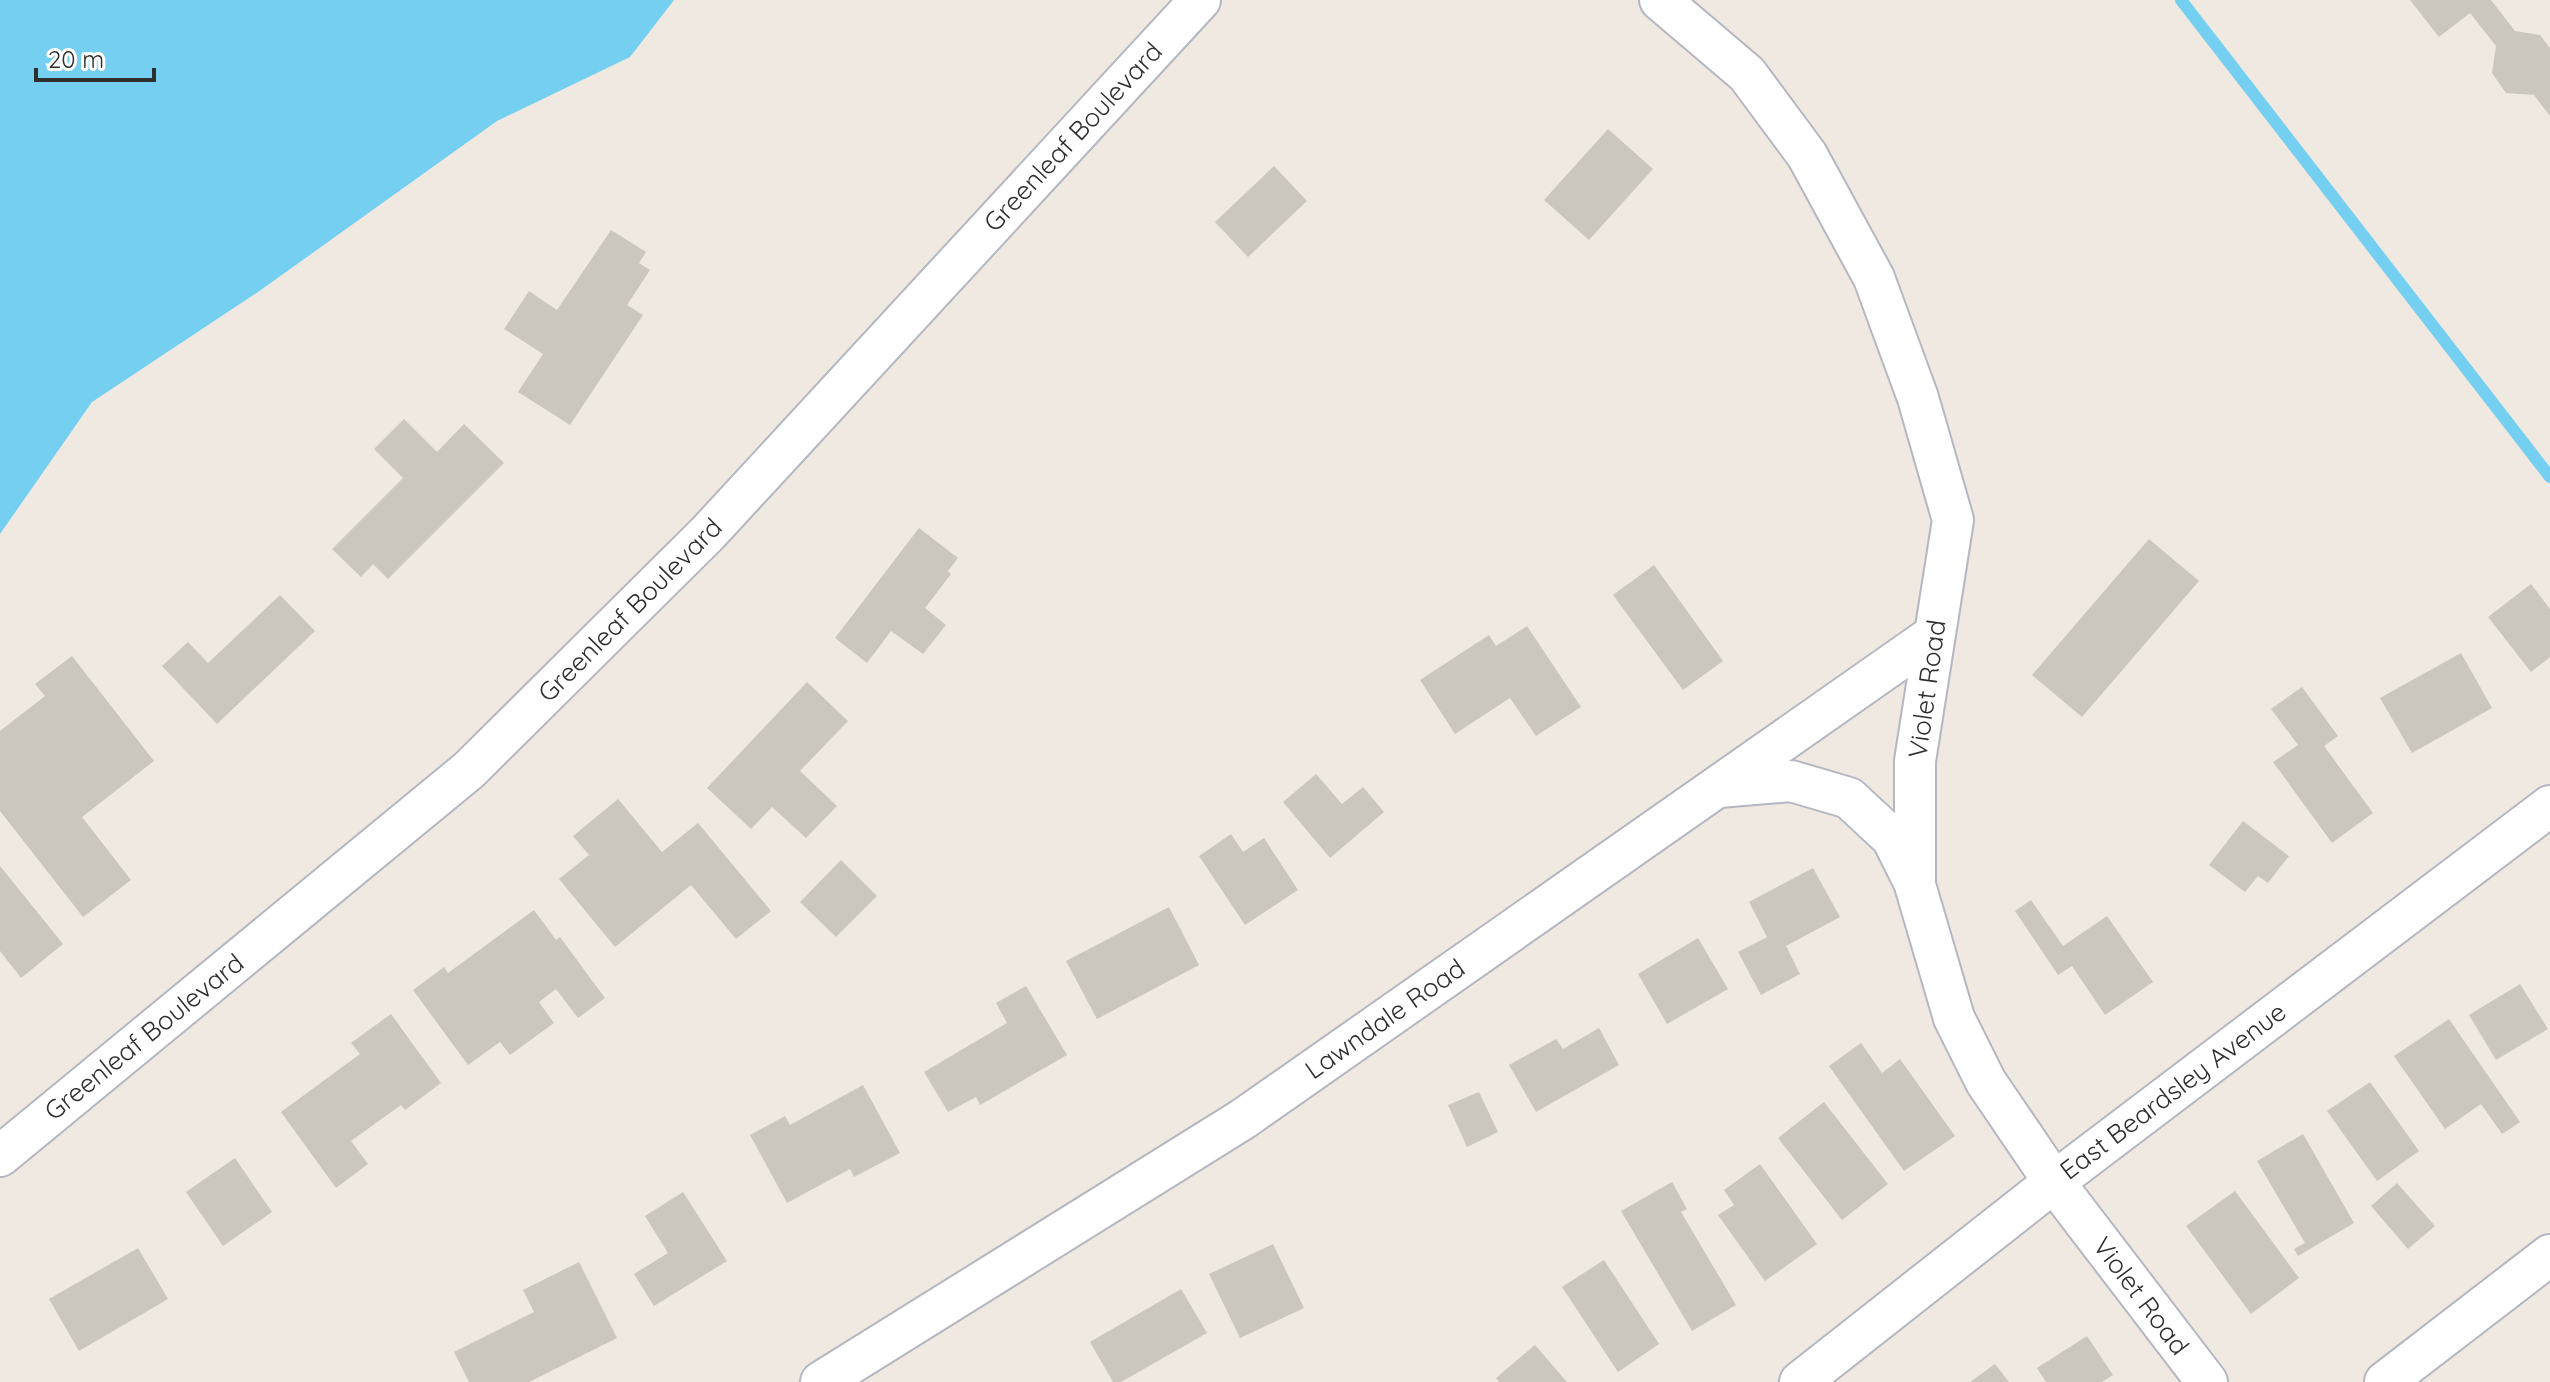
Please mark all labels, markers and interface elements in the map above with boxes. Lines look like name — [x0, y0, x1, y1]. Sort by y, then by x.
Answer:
scale bar — [36, 32, 154, 82]
street label: Greenleaf Boulevard — [976, 35, 1169, 238]
text: 20 m — [48, 44, 104, 74]
street label: Greenleaf Boulevard — [531, 511, 729, 709]
street label: Violet Road — [1900, 618, 1953, 760]
street label: Greenleaf Boulevard — [37, 946, 250, 1127]
street label: Lawndale Road — [1298, 951, 1471, 1086]
street label: East Beardsley Avenue — [2053, 995, 2292, 1186]
street label: Violet Road — [2086, 1230, 2197, 1361]

